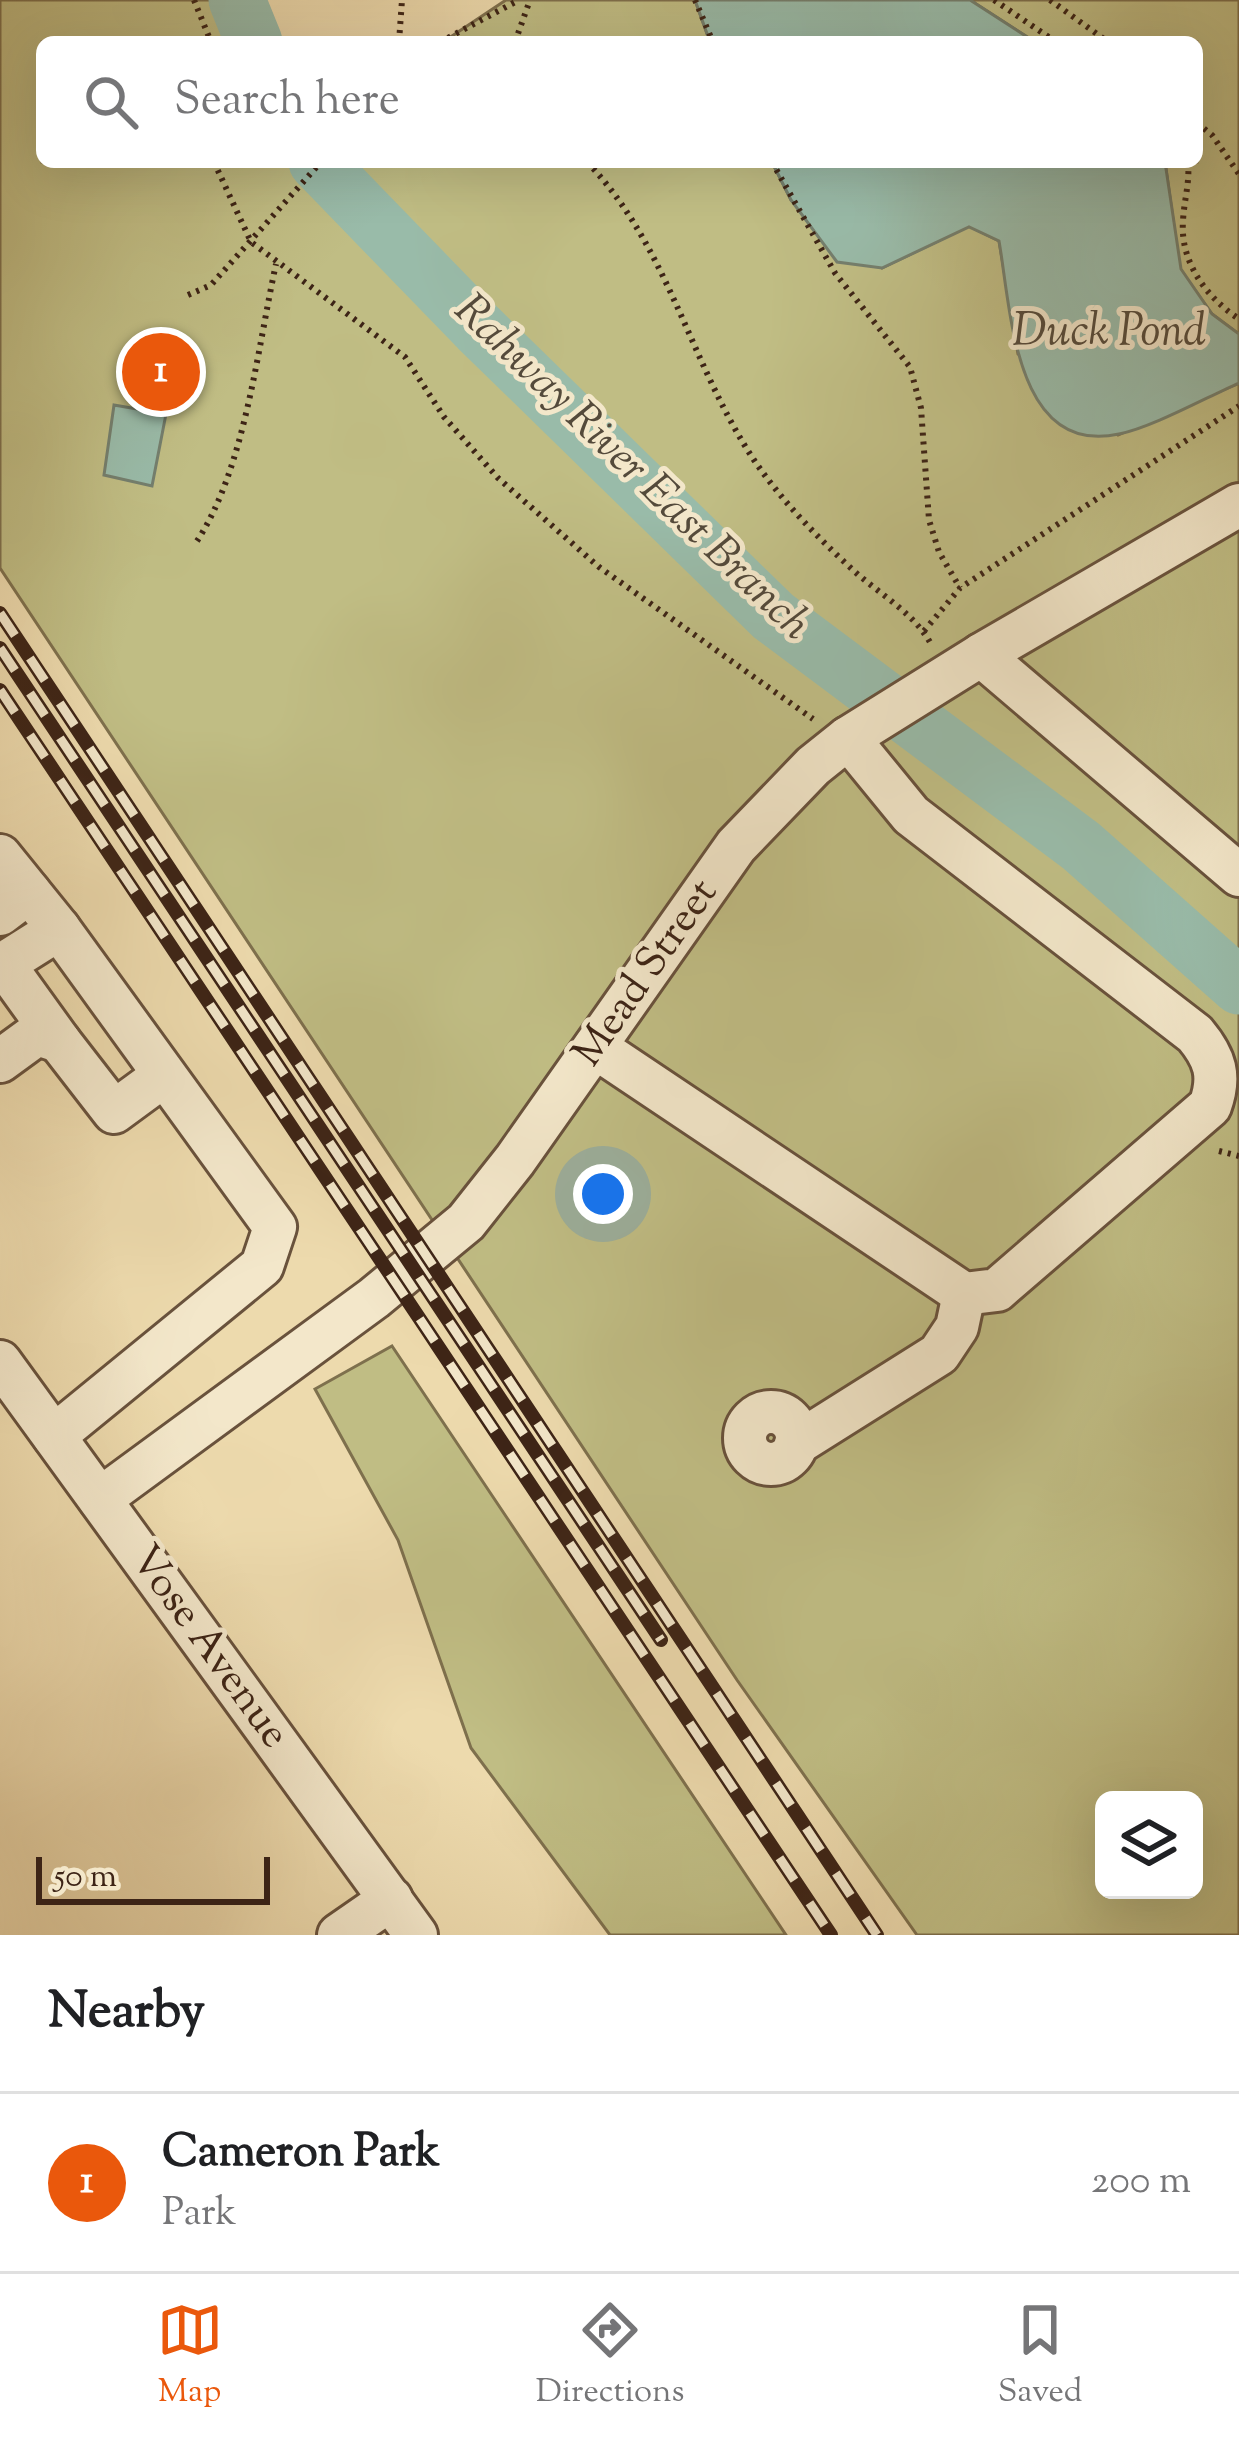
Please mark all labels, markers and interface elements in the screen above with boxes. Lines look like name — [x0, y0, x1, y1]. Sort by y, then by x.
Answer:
search box — [36, 36, 1203, 168]
icon: search — [78, 69, 144, 135]
text: Search here — [174, 70, 400, 135]
water label: Rahway River East Branch — [438, 281, 824, 657]
water label: Duck Pond — [1012, 301, 1206, 366]
pin: 1 — [122, 327, 200, 417]
street label: Mead Street — [560, 868, 734, 1080]
your location — [573, 1164, 633, 1224]
street label: Vose Avenue — [114, 1534, 302, 1762]
map controls — [1095, 1791, 1203, 1899]
button: layers — [1095, 1791, 1203, 1899]
scale bar — [36, 1851, 270, 1904]
text: 50 m — [54, 1854, 117, 1902]
text: Nearby — [48, 1977, 205, 2050]
text: Cameron Park — [162, 2122, 440, 2187]
text: 1 — [80, 2155, 94, 2211]
text: 200 m — [1091, 2155, 1191, 2211]
text: Park — [162, 2187, 237, 2243]
tab: Map — [157, 2297, 223, 2417]
tab: Directions — [536, 2297, 685, 2417]
tab: Saved — [998, 2297, 1082, 2417]

